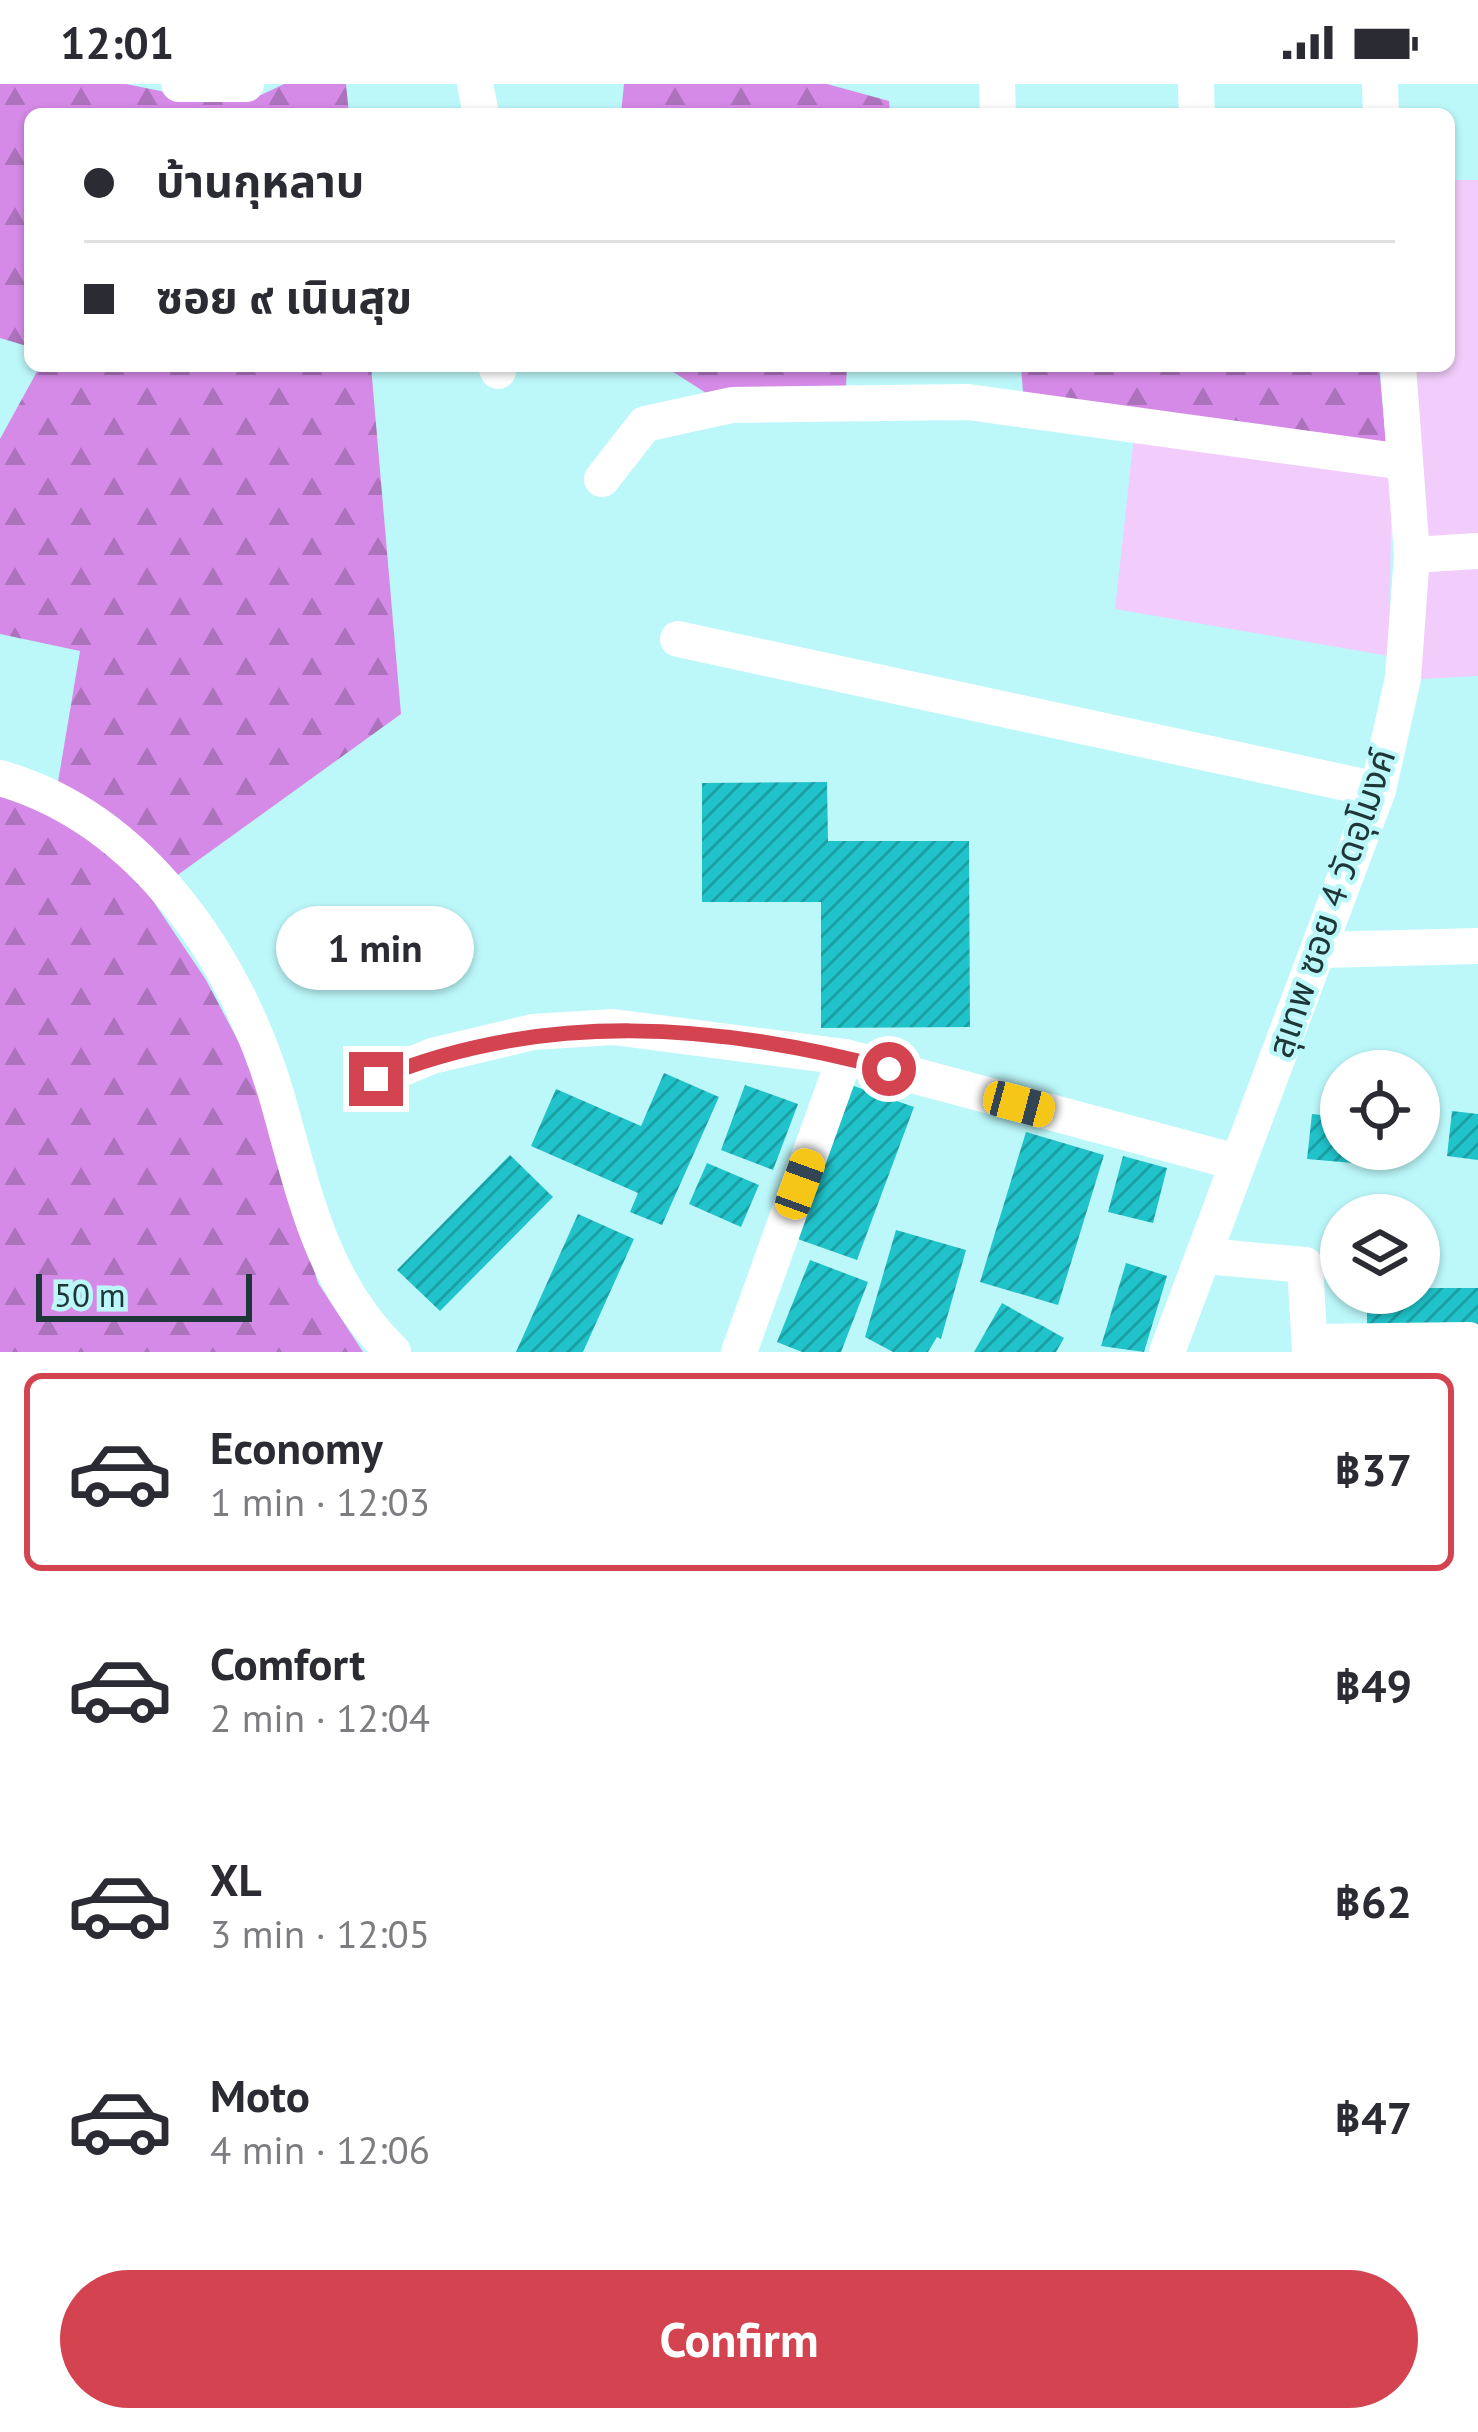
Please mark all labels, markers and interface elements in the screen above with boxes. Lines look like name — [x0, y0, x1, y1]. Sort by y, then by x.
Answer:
text: 12:01 — [60, 13, 174, 71]
text: บ้านกุหลาบ — [156, 151, 364, 209]
text: ซอย ๙ เนินสุข — [156, 267, 412, 325]
street label: สุเทพ ซอย 4 วัดอุโมงค์ — [1256, 742, 1405, 1064]
callout: 1 min — [277, 905, 475, 989]
text: 1 min — [327, 922, 423, 973]
route start — [862, 1042, 916, 1096]
map controls — [1320, 1050, 1440, 1314]
button: locate — [1320, 1050, 1440, 1170]
route end — [349, 1052, 403, 1106]
car — [980, 1077, 1058, 1131]
car — [771, 1144, 829, 1224]
button: layers — [1320, 1194, 1440, 1314]
scale bar — [36, 1268, 252, 1321]
text: 50 m — [54, 1273, 126, 1316]
icon: car — [66, 1418, 174, 1526]
text: Economy — [210, 1418, 383, 1476]
text: ฿37 — [1335, 1440, 1412, 1498]
text: 1 min · 12:03 — [210, 1476, 430, 1527]
icon: car — [66, 1634, 174, 1742]
text: Comfort — [210, 1634, 365, 1692]
text: ฿49 — [1335, 1656, 1412, 1714]
text: 2 min · 12:04 — [210, 1692, 430, 1743]
icon: car — [66, 1850, 174, 1958]
text: XL — [210, 1850, 262, 1908]
text: ฿62 — [1335, 1872, 1412, 1930]
text: 3 min · 12:05 — [210, 1908, 430, 1959]
icon: car — [66, 2066, 174, 2174]
text: Moto — [210, 2066, 310, 2124]
text: ฿47 — [1335, 2088, 1412, 2146]
text: 4 min · 12:06 — [210, 2124, 430, 2175]
button: Confirm — [60, 2270, 1418, 2408]

